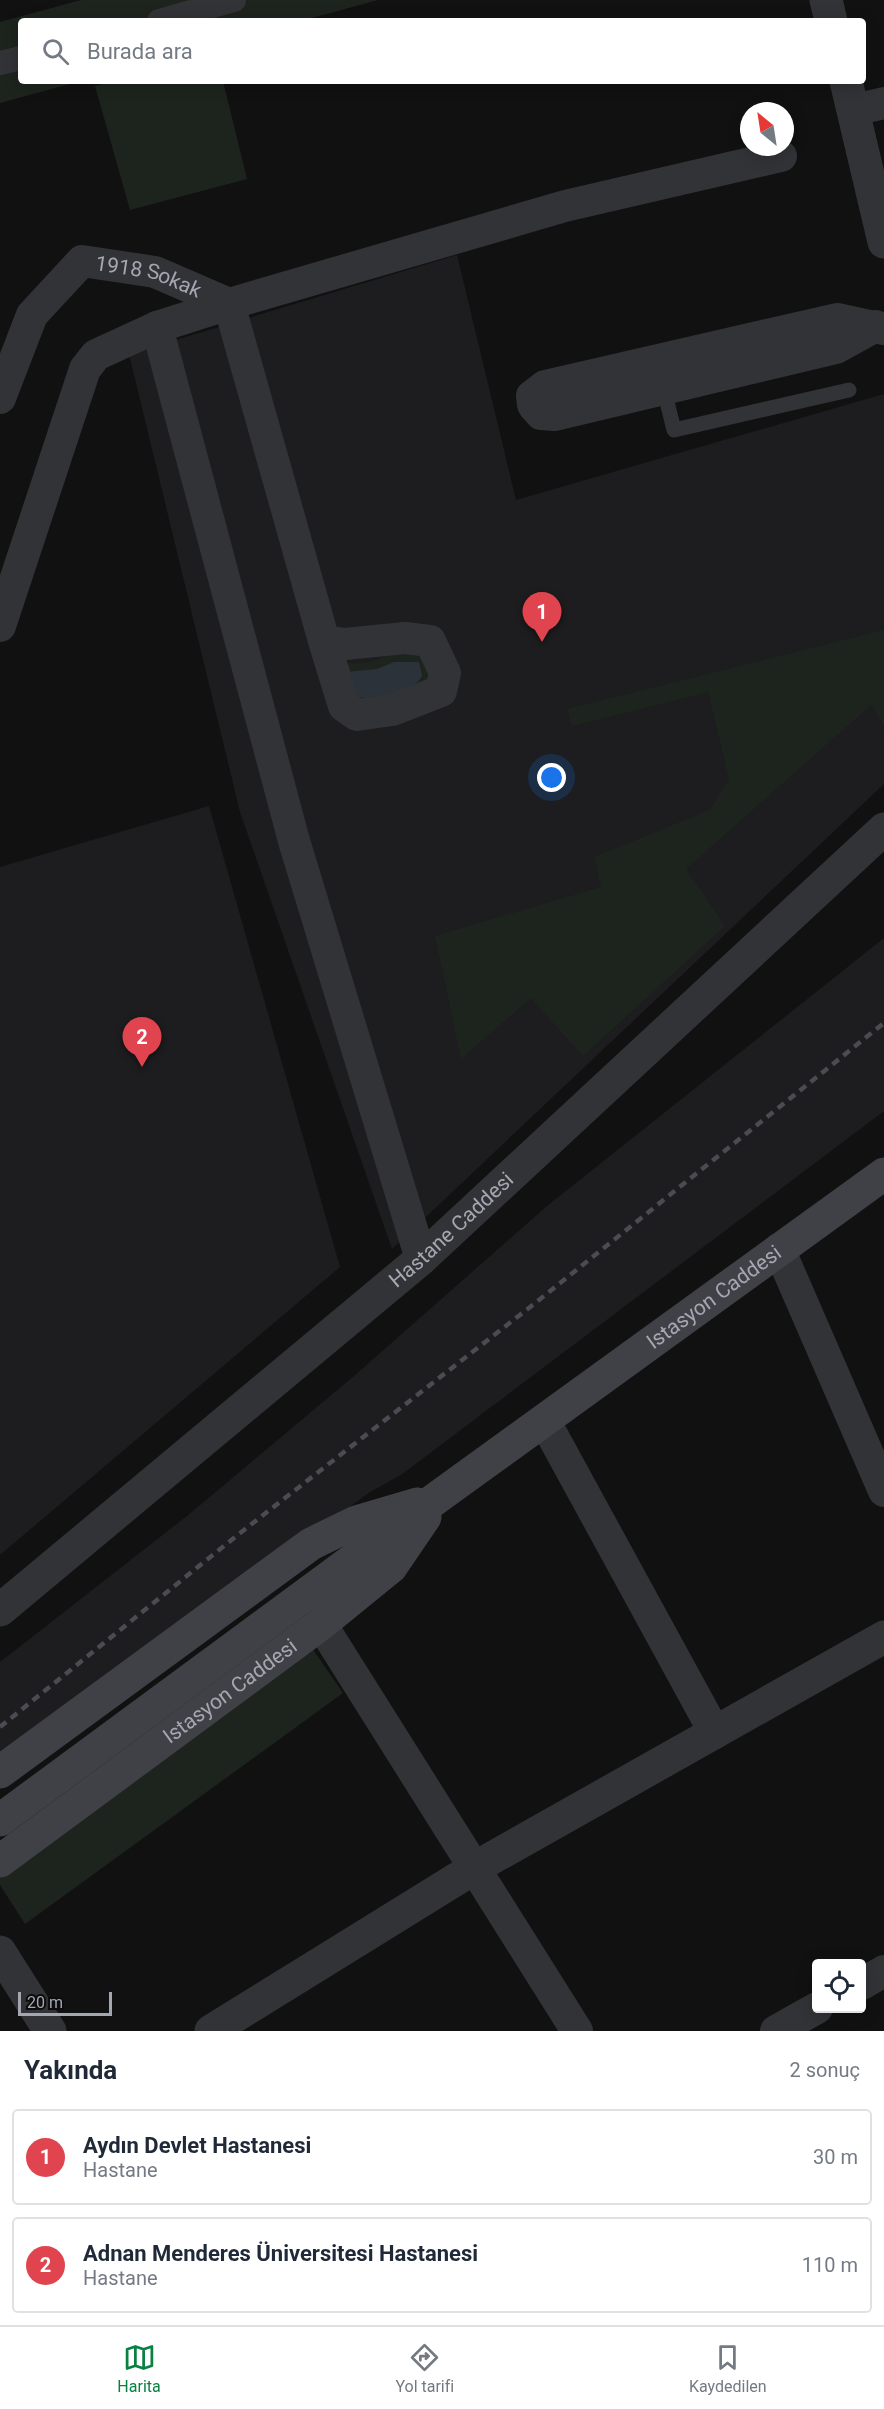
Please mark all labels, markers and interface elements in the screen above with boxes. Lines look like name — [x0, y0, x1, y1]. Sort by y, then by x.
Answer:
search box — [18, 18, 866, 84]
icon: search — [39, 35, 72, 68]
text: Burada ara — [87, 39, 193, 64]
north arrow — [740, 102, 794, 156]
street label: 1918 Sokak — [94, 251, 205, 303]
pin: 1 — [522, 592, 562, 642]
your location — [537, 763, 566, 792]
pin: 2 — [122, 1018, 162, 1067]
street label: Hastane Caddesi — [384, 1167, 518, 1292]
street label: Istasyon Caddesi — [642, 1240, 786, 1354]
street label: Istasyon Caddesi — [159, 1634, 302, 1748]
map controls — [812, 1959, 866, 2013]
button: locate — [812, 1959, 866, 2013]
scale bar — [18, 1989, 112, 2016]
text: 20 m — [27, 1993, 63, 2012]
text: Yakında — [24, 2055, 117, 2085]
text: 2 sonuç — [790, 2058, 860, 2082]
text: Aydın Devlet Hastanesi — [83, 2133, 311, 2158]
text: 1 — [40, 2145, 51, 2169]
text: 30 m — [813, 2145, 858, 2169]
text: Hastane — [83, 2158, 158, 2182]
text: Adnan Menderes Üniversitesi Hastanesi — [83, 2241, 478, 2266]
text: 2 — [40, 2253, 51, 2277]
text: 110 m — [802, 2253, 858, 2277]
text: Hastane — [83, 2266, 158, 2290]
tab: Harita — [117, 2341, 161, 2396]
tab: Yol tarifi — [395, 2341, 454, 2396]
tab: Kaydedilen — [689, 2341, 767, 2396]

